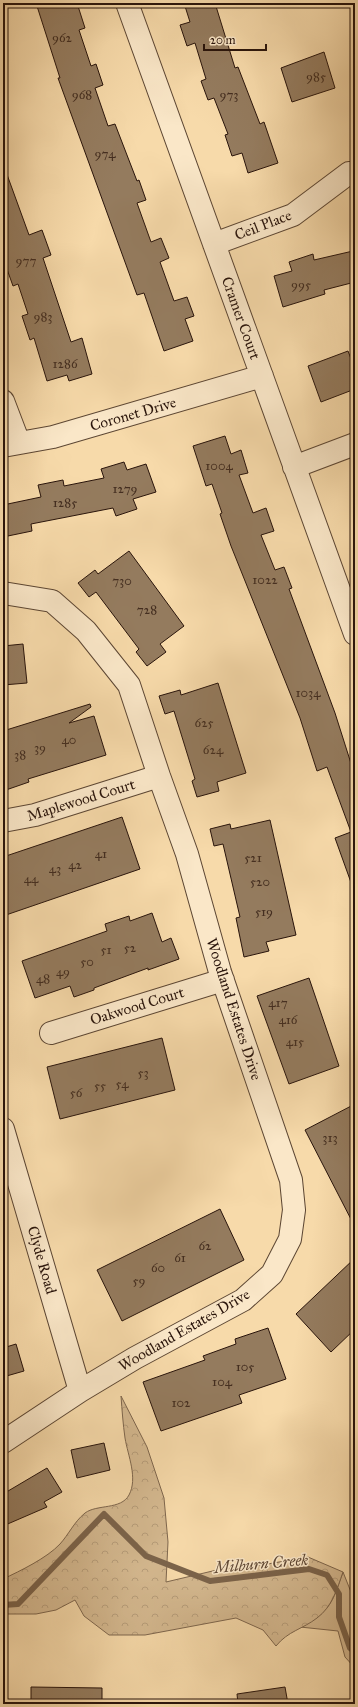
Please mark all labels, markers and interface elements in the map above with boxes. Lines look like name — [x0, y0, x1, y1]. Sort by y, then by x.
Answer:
scale bar — [204, 26, 266, 52]
house number: 962 — [52, 30, 73, 46]
text: 20 m — [210, 33, 236, 47]
house number: 985 — [306, 69, 326, 85]
house number: 968 — [72, 87, 92, 103]
house number: 973 — [219, 87, 239, 103]
house number: 974 — [95, 146, 116, 162]
street label: Ceil Place — [232, 206, 294, 244]
house number: 977 — [16, 253, 36, 269]
street label: Cramer Court — [218, 274, 265, 362]
house number: 995 — [291, 277, 311, 293]
house number: 983 — [33, 309, 53, 325]
house number: 1286 — [52, 356, 78, 372]
street label: Coronet Drive — [88, 393, 178, 435]
house number: 1004 — [205, 458, 233, 474]
house number: 1279 — [112, 481, 138, 497]
house number: 1285 — [53, 495, 77, 511]
house number: 1022 — [252, 572, 278, 588]
house number: 730 — [112, 573, 132, 589]
house number: 728 — [137, 602, 157, 618]
house number: 1034 — [295, 685, 321, 701]
house number: 625 — [194, 715, 214, 731]
house number: 40 — [62, 732, 76, 748]
house number: 39 — [34, 740, 46, 756]
house number: 624 — [203, 742, 224, 758]
house number: 38 — [14, 747, 26, 763]
street label: Maplewood Court — [25, 775, 138, 825]
house number: 41 — [95, 846, 107, 862]
house number: 521 — [244, 850, 262, 866]
house number: 42 — [68, 857, 82, 873]
house number: 43 — [49, 861, 61, 877]
house number: 44 — [24, 871, 39, 887]
house number: 520 — [250, 874, 270, 890]
house number: 519 — [255, 904, 273, 920]
street label: Woodland Estates Drive — [202, 936, 266, 1082]
house number: 52 — [124, 940, 137, 956]
house number: 51 — [100, 942, 112, 958]
house number: 50 — [80, 954, 94, 970]
house number: 49 — [56, 964, 70, 980]
house number: 48 — [36, 971, 50, 987]
street label: Oakwood Court — [88, 983, 187, 1029]
house number: 417 — [268, 995, 288, 1011]
house number: 416 — [278, 1012, 298, 1028]
house number: 415 — [286, 1034, 304, 1050]
house number: 53 — [137, 1065, 149, 1081]
house number: 54 — [116, 1076, 129, 1092]
house number: 55 — [94, 1078, 106, 1094]
house number: 56 — [70, 1085, 83, 1101]
house number: 313 — [322, 1130, 338, 1146]
street label: Clyde Road — [24, 1224, 60, 1297]
house number: 62 — [198, 1238, 212, 1254]
house number: 61 — [174, 1250, 186, 1266]
house number: 60 — [151, 1260, 165, 1276]
house number: 59 — [132, 1273, 146, 1289]
street label: Woodland Estates Drive — [115, 1285, 253, 1375]
house number: 105 — [236, 1359, 254, 1375]
house number: 104 — [212, 1374, 233, 1390]
house number: 102 — [171, 1395, 191, 1411]
water label: Milburn Creek — [211, 1550, 309, 1577]

